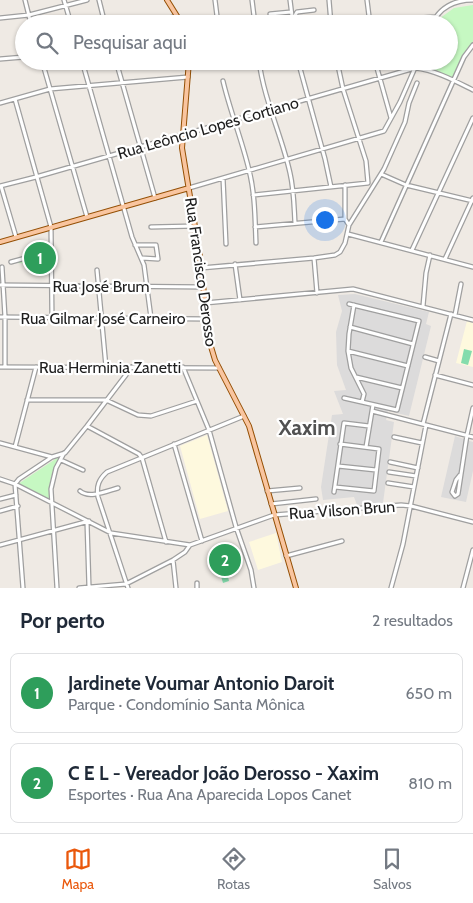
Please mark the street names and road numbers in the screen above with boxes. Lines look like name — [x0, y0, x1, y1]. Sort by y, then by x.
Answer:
street label: Rua Leôncio Lopes Cortiano — [115, 93, 301, 163]
street label: Rua Francisco Derosso — [181, 196, 221, 348]
street label: Rua José Brum — [52, 277, 150, 296]
street label: Rua Gilmar José Carneiro — [20, 309, 186, 328]
street label: Rua Herminia Zanetti — [39, 358, 181, 377]
street label: Rua Vilson Brun — [288, 497, 396, 523]

